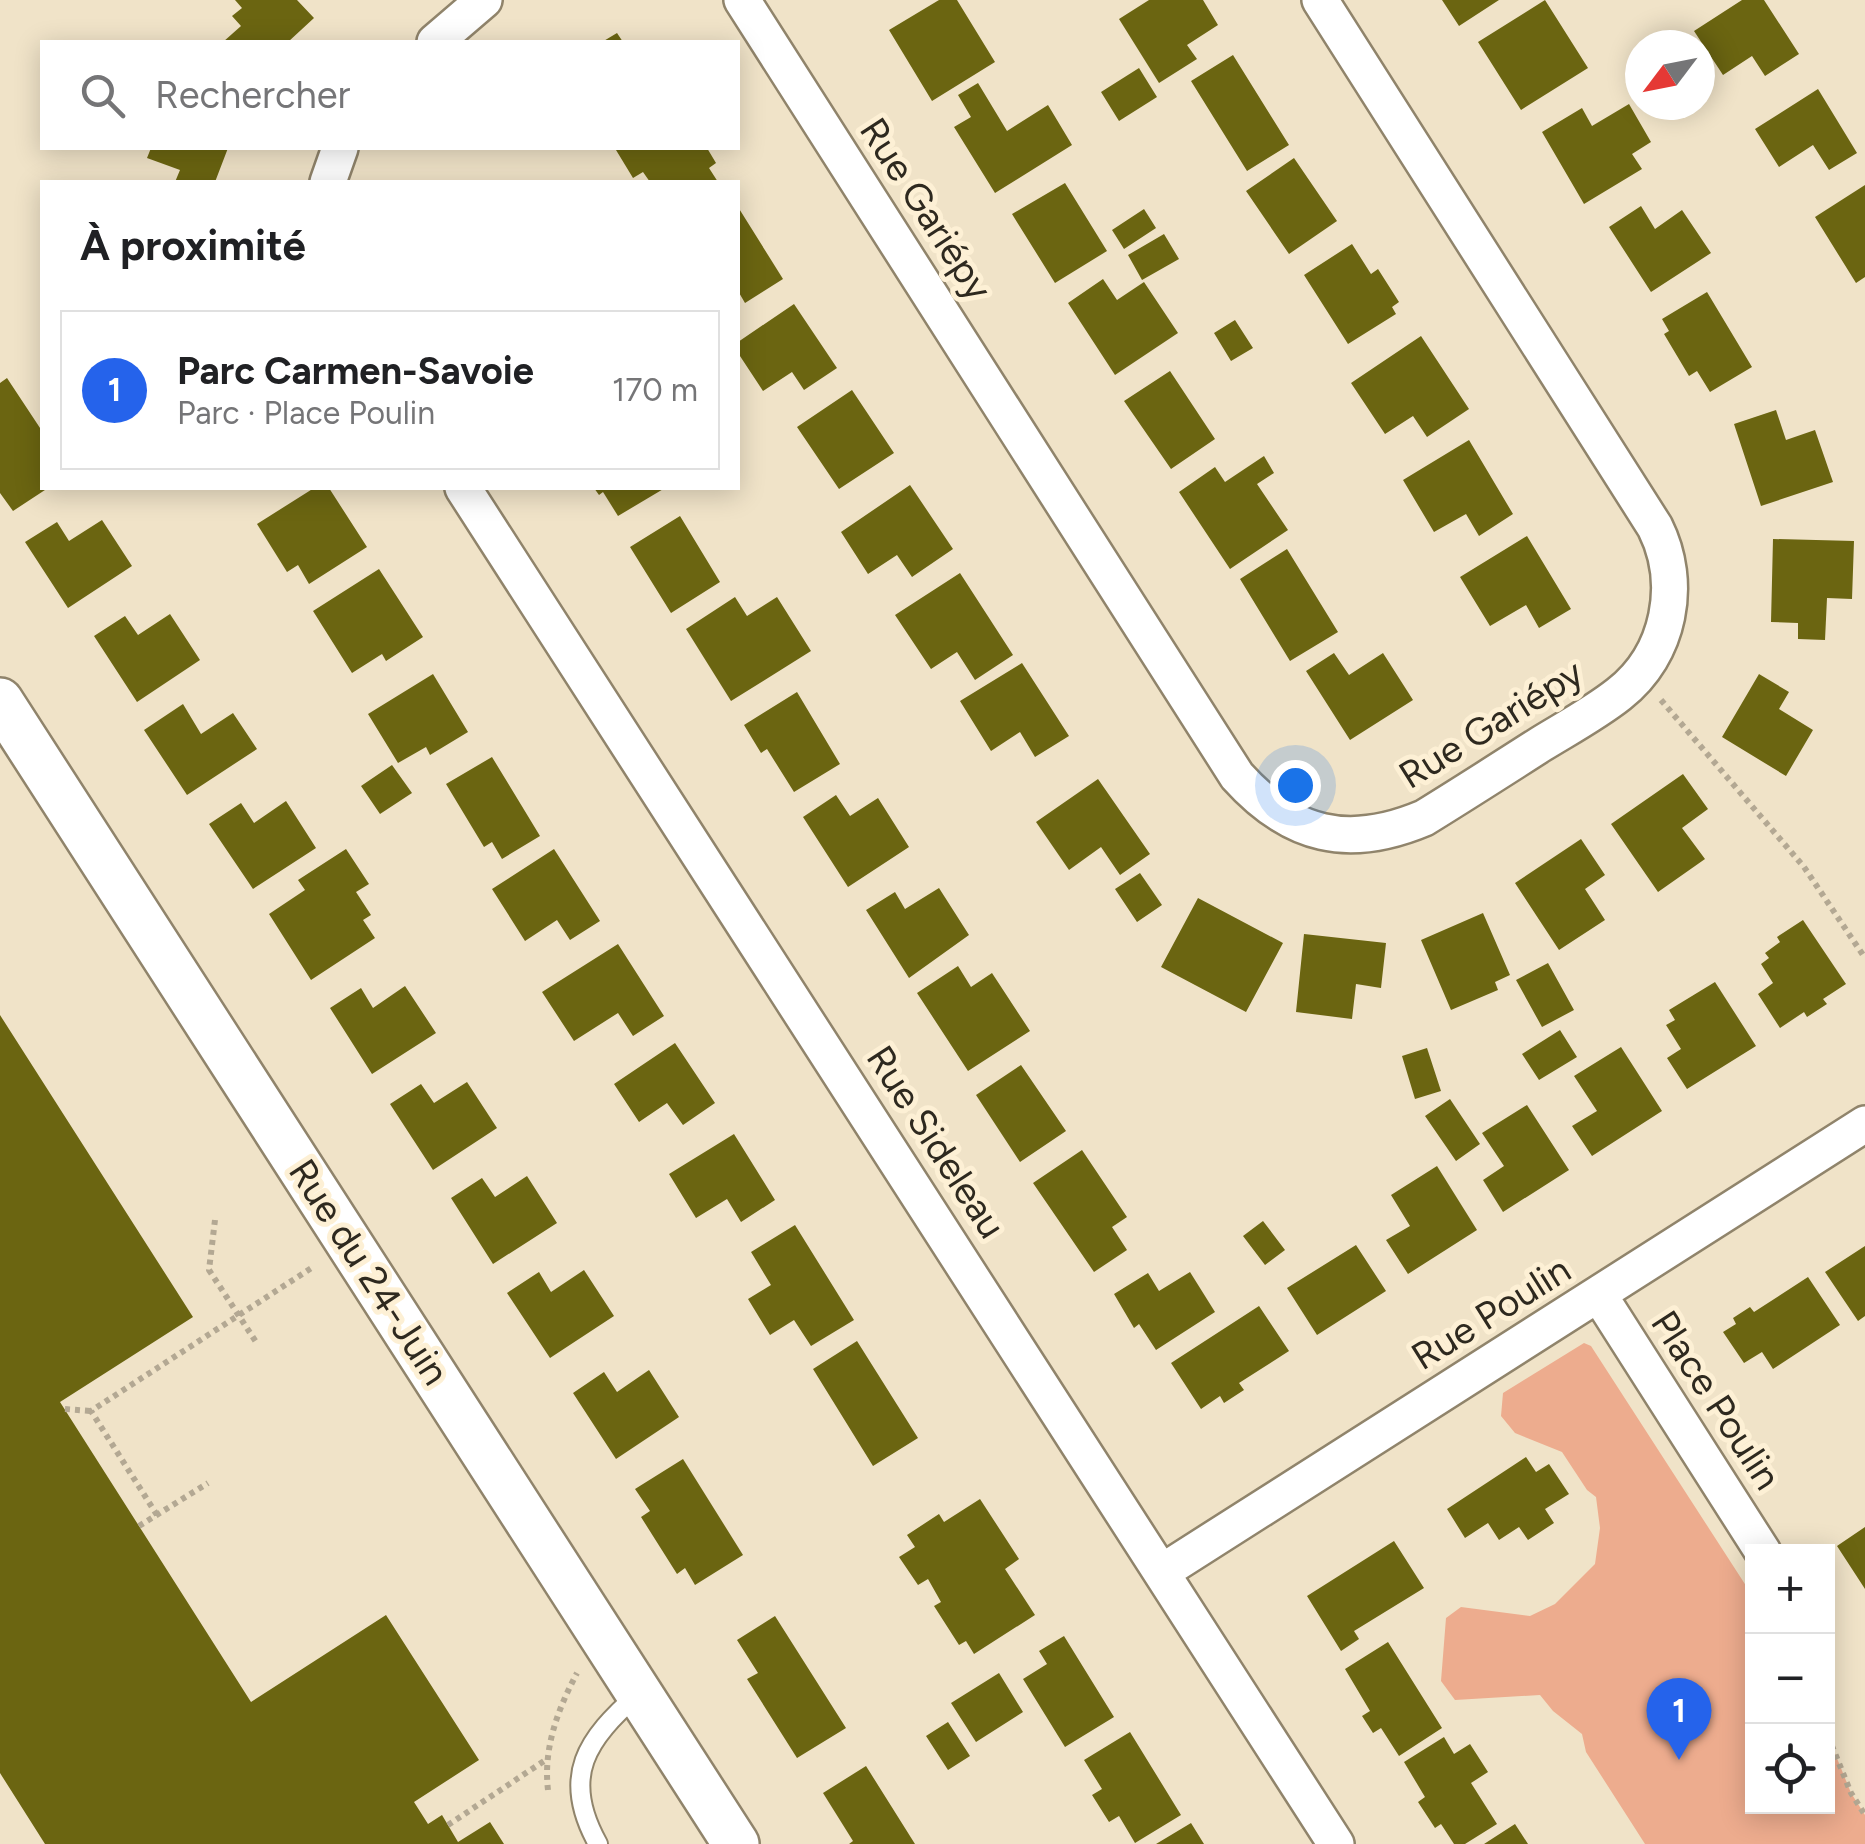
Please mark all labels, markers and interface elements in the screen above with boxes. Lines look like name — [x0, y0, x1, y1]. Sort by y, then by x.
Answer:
north arrow — [1625, 30, 1715, 120]
search box — [40, 40, 740, 150]
icon: search — [75, 68, 130, 123]
text: Rechercher — [155, 72, 350, 118]
street label: Rue Gariépy — [850, 109, 1002, 309]
text: À proximité — [80, 220, 306, 271]
text: Parc Carmen-Savoie — [177, 348, 534, 394]
text: 1 — [108, 371, 121, 409]
text: 170 m — [612, 371, 698, 409]
text: Parc · Place Poulin — [177, 394, 435, 432]
street label: Rue Gariépy — [1391, 649, 1591, 799]
your location — [1270, 760, 1321, 811]
street label: Rue Sideleau — [857, 1037, 1015, 1247]
street label: Rue du 24-Juin — [279, 1151, 459, 1393]
street label: Rue Poulin — [1403, 1246, 1579, 1380]
street label: Place Poulin — [1641, 1302, 1791, 1498]
map controls — [1745, 1544, 1835, 1814]
button: + — [1745, 1544, 1835, 1634]
button: − — [1745, 1634, 1835, 1724]
pin: 1 — [1646, 1678, 1712, 1760]
button: locate — [1745, 1724, 1835, 1814]

